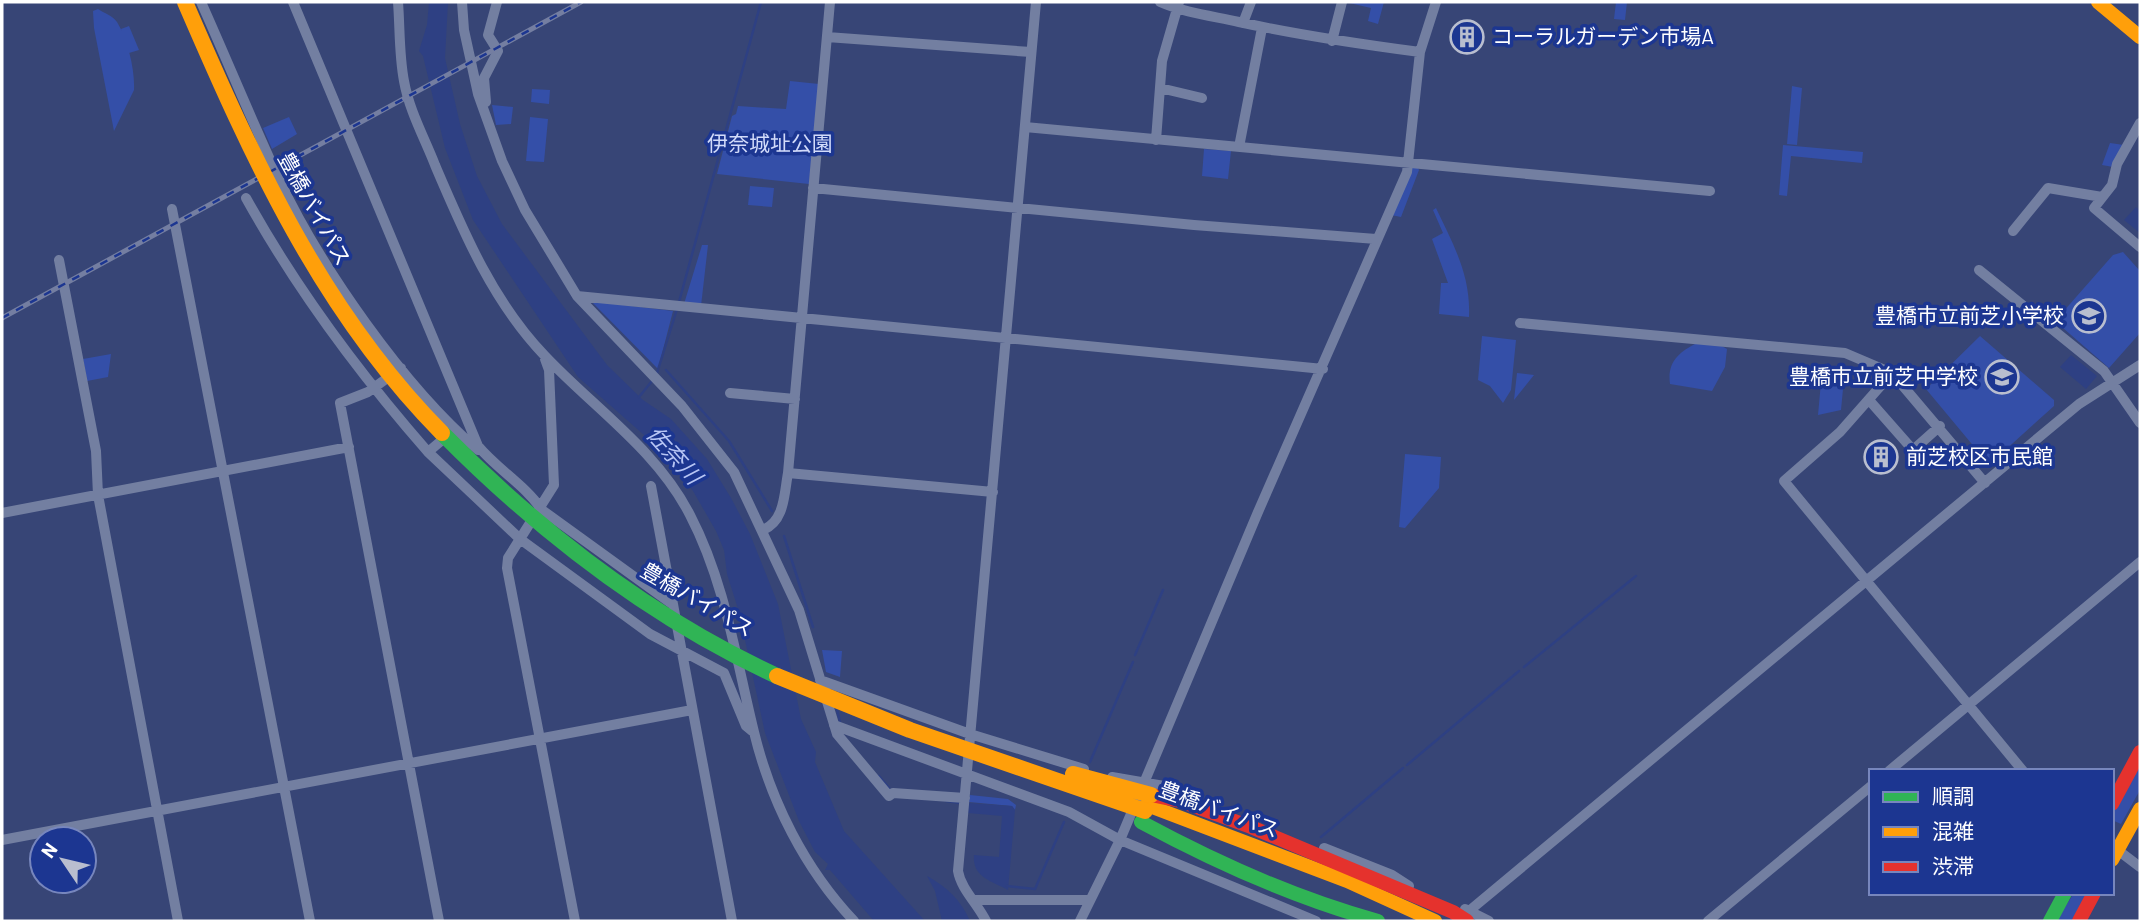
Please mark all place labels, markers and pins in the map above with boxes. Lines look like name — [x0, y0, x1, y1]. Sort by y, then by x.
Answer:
building icon: コーラルガーデン市場A — [1448, 18, 1486, 56]
place label: コーラルガーデン市場A — [1492, 23, 1714, 48]
school or university icon: 豊橋市立前芝小学校 — [2070, 297, 2108, 335]
place label: 豊橋市立前芝小学校 — [1875, 302, 2064, 327]
school or university icon: 豊橋市立前芝中学校 — [1983, 358, 2021, 396]
place label: 豊橋市立前芝中学校 — [1789, 363, 1978, 388]
building icon: 前芝校区市民館 — [1862, 438, 1900, 476]
place label: 前芝校区市民館 — [1906, 443, 2053, 468]

